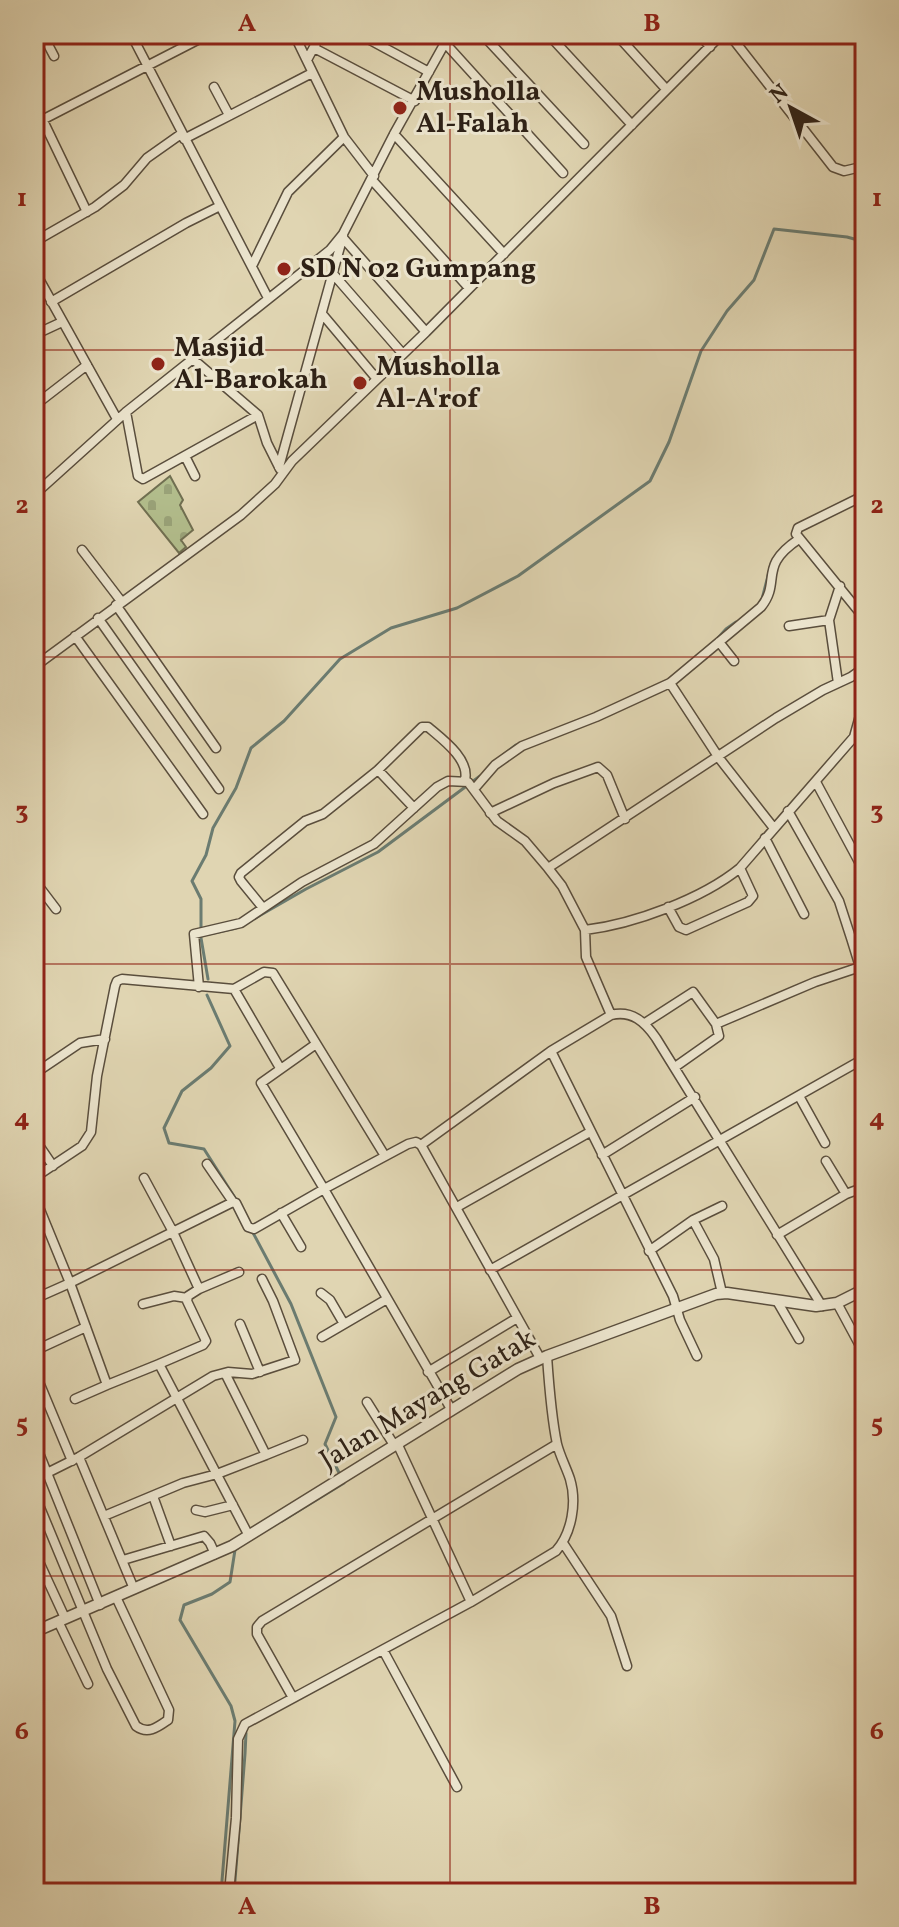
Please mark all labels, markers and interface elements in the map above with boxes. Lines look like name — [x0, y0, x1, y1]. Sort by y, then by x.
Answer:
text: A — [238, 6, 257, 42]
text: B — [643, 6, 661, 42]
north arrow — [751, 68, 831, 148]
place label: Musholla Al-Falah — [416, 73, 541, 144]
text: N — [764, 78, 796, 112]
marker: Musholla Al-Falah — [391, 99, 409, 117]
text: 1 — [17, 181, 27, 217]
text: 1 — [872, 181, 882, 217]
place label: SD N 02 Gumpang — [300, 250, 536, 289]
marker: SD N 02 Gumpang — [275, 260, 293, 278]
place label: Masjid Al-Barokah — [174, 329, 328, 400]
place label: Musholla Al-A'rof — [376, 348, 501, 419]
marker: Masjid Al-Barokah — [149, 355, 167, 373]
marker: Musholla Al-A'rof — [351, 374, 369, 392]
text: 2 — [15, 488, 29, 524]
text: 2 — [870, 488, 884, 524]
text: 3 — [15, 794, 29, 830]
text: 3 — [870, 794, 884, 830]
text: 4 — [14, 1101, 30, 1137]
text: 4 — [869, 1101, 885, 1137]
street label: Jalan Mayang Gatak — [313, 1320, 543, 1480]
text: 5 — [16, 1407, 28, 1443]
text: 5 — [871, 1407, 883, 1443]
text: 6 — [15, 1714, 29, 1750]
text: 6 — [870, 1714, 884, 1750]
text: A — [238, 1889, 257, 1925]
text: B — [643, 1889, 661, 1925]

